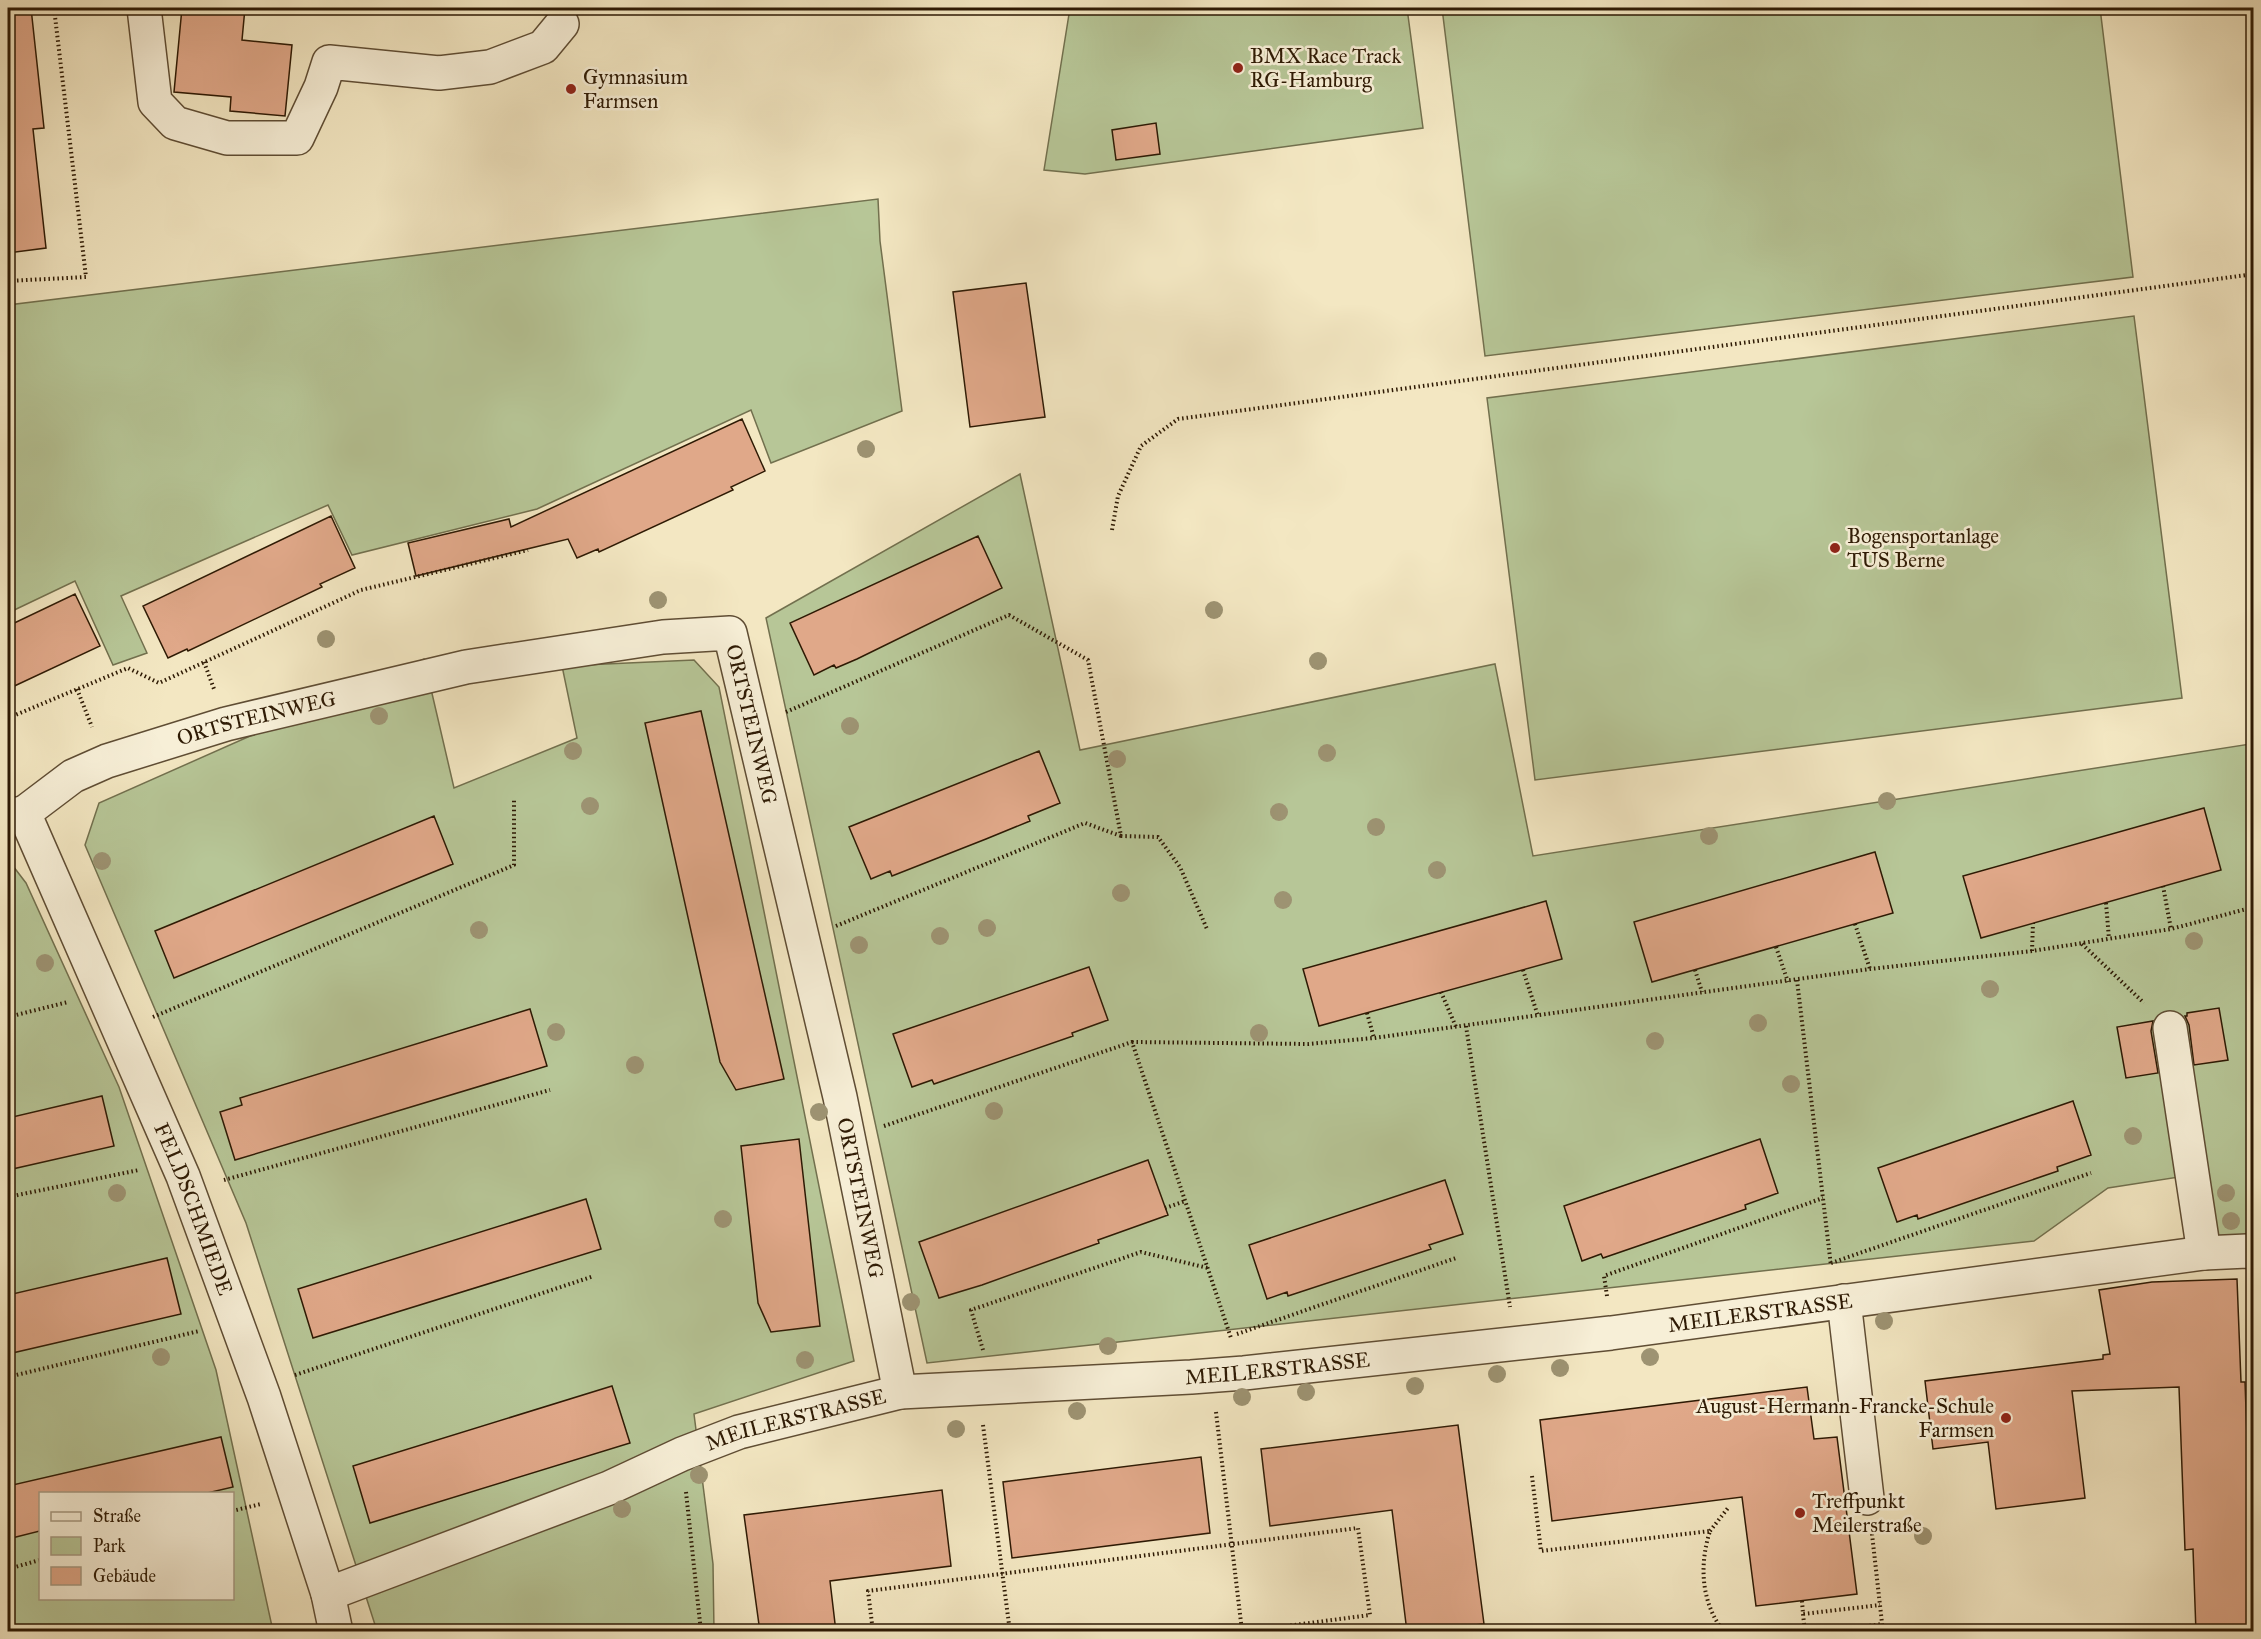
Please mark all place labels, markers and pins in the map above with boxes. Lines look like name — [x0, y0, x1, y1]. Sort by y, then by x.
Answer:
place label: BMX Race Track RG-Hamburg — [1250, 43, 1401, 93]
marker: BMX Race Track RG-Hamburg — [1231, 61, 1245, 75]
place label: Gymnasium Farmsen — [583, 64, 689, 114]
marker: Gymnasium Farmsen — [564, 82, 578, 96]
place label: Bogensportanlage TUS Berne — [1847, 523, 1999, 573]
marker: Bogensportanlage TUS Berne — [1828, 541, 1842, 555]
place label: August-Hermann-Francke-Schule Farmsen — [1695, 1393, 1994, 1443]
marker: August-Hermann-Francke-Schule Farmsen — [1999, 1411, 2013, 1425]
place label: Treffpunkt Meilerstraße — [1812, 1488, 1922, 1538]
marker: Treffpunkt Meilerstraße — [1793, 1506, 1807, 1520]

